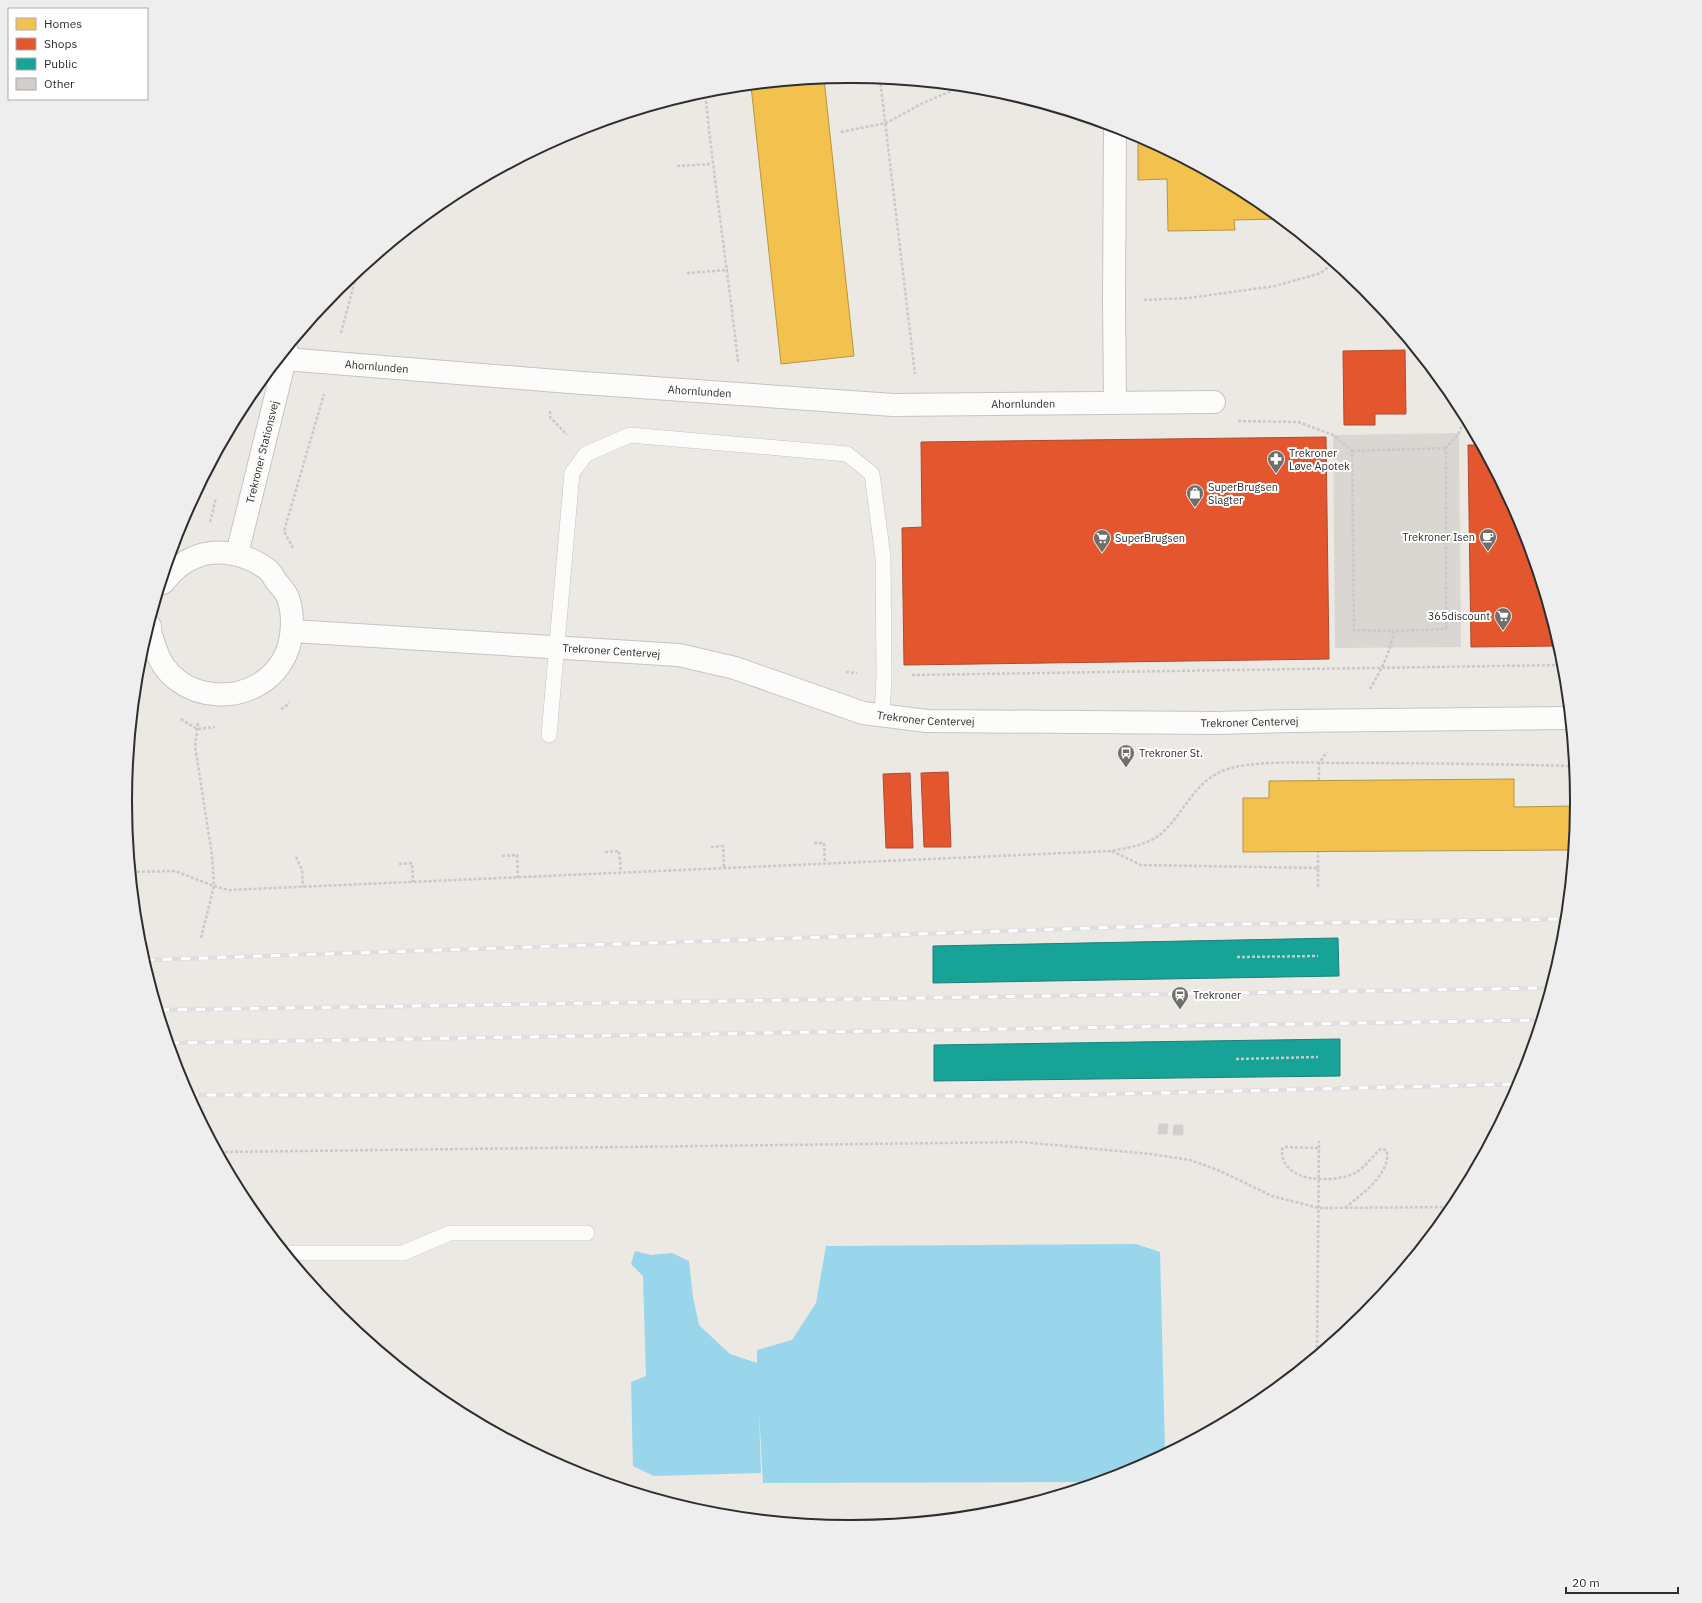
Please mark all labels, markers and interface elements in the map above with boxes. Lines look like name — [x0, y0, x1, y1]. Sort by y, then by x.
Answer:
legend — [8, 8, 148, 100]
text: Homes — [44, 16, 82, 31]
text: Shops — [44, 36, 77, 51]
text: Public — [44, 56, 77, 71]
text: Other — [44, 76, 75, 91]
street label: Ahornlunden — [344, 357, 409, 376]
street label: Ahornlunden — [667, 382, 732, 401]
street label: Ahornlunden — [991, 396, 1055, 411]
street label: Trekroner Stationsvej — [243, 399, 282, 505]
place label: Trekroner Løve Apotek — [1289, 446, 1350, 473]
pharmacy icon: Trekroner Løve Apotek — [1266, 449, 1286, 474]
place label: SuperBrugsen Slagter — [1208, 480, 1278, 507]
shop icon: SuperBrugsen Slagter — [1185, 483, 1205, 508]
cafe icon: Trekroner Isen — [1478, 527, 1498, 552]
supermarket icon: SuperBrugsen — [1092, 528, 1112, 553]
place label: Trekroner Isen — [1402, 530, 1475, 544]
place label: SuperBrugsen — [1115, 531, 1185, 545]
supermarket icon: 365discount — [1493, 606, 1513, 631]
place label: 365discount — [1428, 609, 1490, 623]
street label: Trekroner Centervej — [562, 641, 661, 661]
street label: Trekroner Centervej — [876, 708, 975, 728]
street label: Trekroner Centervej — [1201, 714, 1299, 730]
bus stop icon: Trekroner St. — [1116, 743, 1136, 768]
place label: Trekroner St. — [1139, 746, 1203, 760]
station icon: Trekroner — [1170, 985, 1190, 1010]
place label: Trekroner — [1193, 988, 1241, 1002]
scale bar — [1566, 1569, 1678, 1595]
text: 20 m — [1572, 1575, 1600, 1590]

